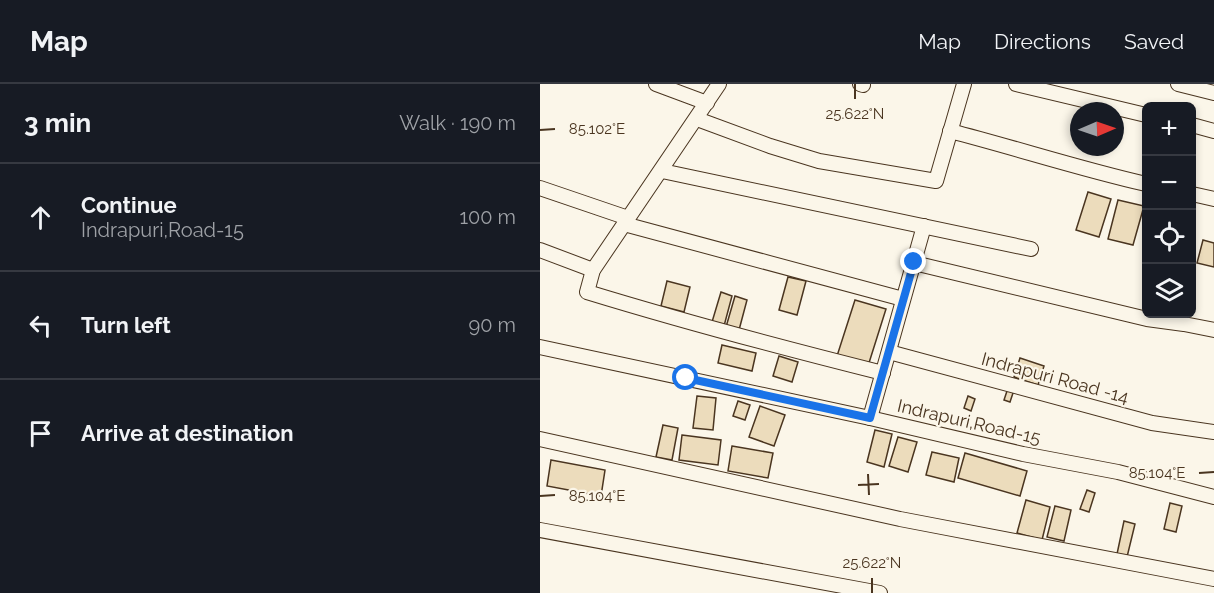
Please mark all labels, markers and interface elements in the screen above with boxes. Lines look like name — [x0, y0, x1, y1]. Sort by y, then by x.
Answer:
text: Map — [30, 25, 88, 58]
text: Map — [918, 29, 961, 54]
text: Directions — [994, 29, 1091, 54]
text: Saved — [1124, 29, 1184, 54]
north arrow — [1070, 102, 1124, 156]
map controls — [1142, 102, 1196, 318]
button: + — [1142, 102, 1196, 156]
text: 25.622°N — [826, 105, 884, 123]
text: 3 min — [24, 108, 91, 138]
text: Walk · 190 m — [399, 111, 516, 135]
text: 85.102°E — [569, 120, 625, 138]
button: − — [1142, 156, 1196, 210]
text: Continue — [81, 192, 177, 218]
icon: ahead — [24, 201, 57, 234]
text: 100 m — [459, 205, 516, 229]
button: locate — [1142, 210, 1196, 264]
text: Indrapuri,Road-15 — [81, 218, 244, 242]
route end — [900, 248, 926, 274]
button: layers — [1142, 264, 1196, 318]
icon: left — [24, 309, 57, 342]
text: Turn left — [81, 312, 171, 338]
text: 90 m — [469, 313, 516, 337]
street label: Indrapuri Road -14 — [979, 348, 1131, 407]
route start — [672, 364, 698, 390]
street label: Indrapuri,Road-15 — [895, 395, 1043, 448]
icon: arrive — [24, 417, 57, 450]
text: Arrive at destination — [81, 420, 294, 446]
text: 85.104°E — [1129, 464, 1185, 482]
text: 85.104°E — [569, 487, 625, 505]
text: 25.622°N — [843, 554, 901, 572]

